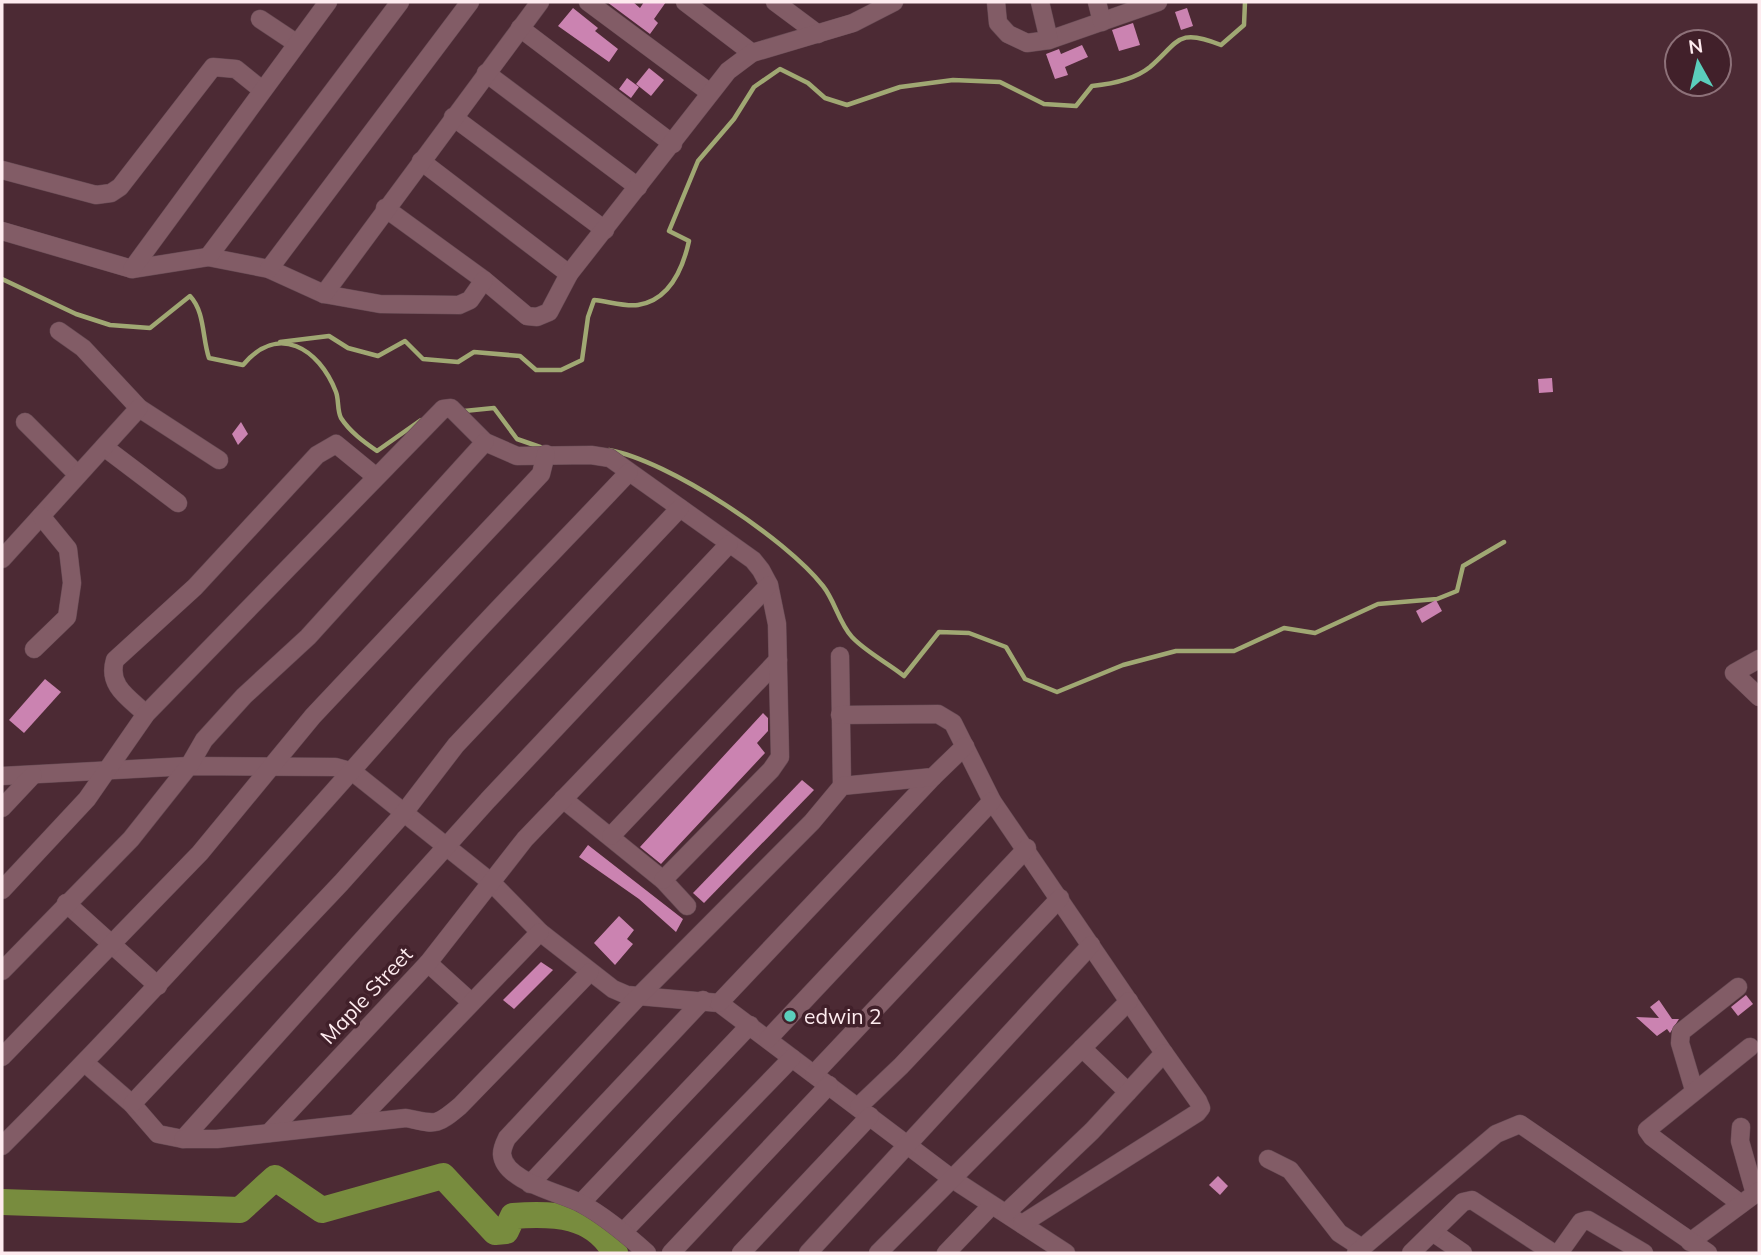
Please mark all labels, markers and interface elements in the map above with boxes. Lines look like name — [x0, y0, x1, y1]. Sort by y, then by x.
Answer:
north arrow — [1663, 28, 1733, 98]
text: N — [1687, 33, 1704, 59]
street label: Maple Street — [314, 941, 418, 1049]
place label: edwin 2 — [804, 1003, 882, 1029]
marker: edwin 2 — [782, 1008, 798, 1024]

